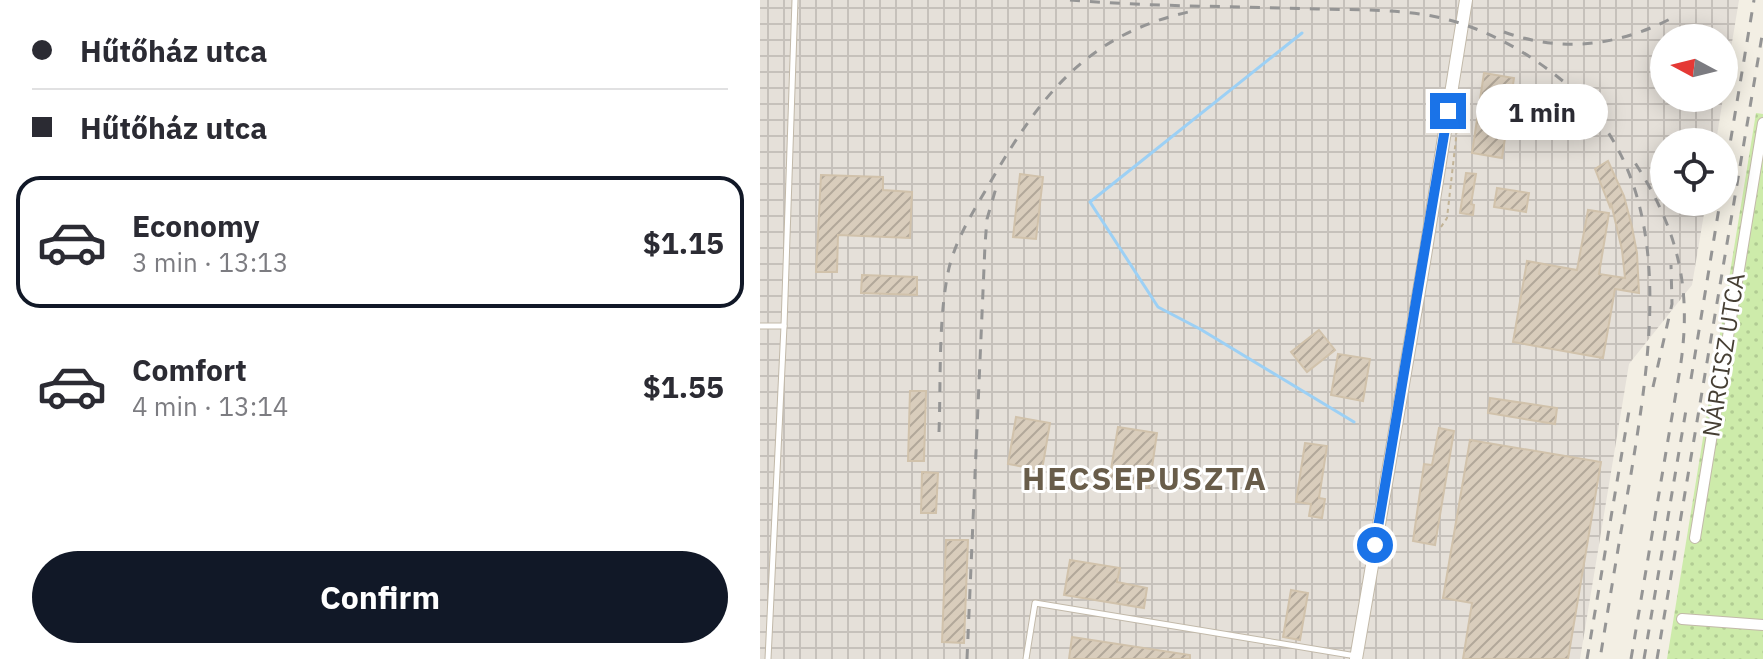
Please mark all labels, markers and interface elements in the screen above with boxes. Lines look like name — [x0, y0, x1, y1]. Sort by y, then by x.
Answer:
north arrow — [1650, 24, 1738, 112]
map controls — [1650, 24, 1738, 216]
text: Hűtőház utca — [80, 31, 267, 70]
callout: 1 min — [1476, 83, 1608, 139]
route end — [1430, 93, 1466, 129]
text: 1 min — [1508, 95, 1576, 129]
text: Hűtőház utca — [80, 108, 267, 147]
button: locate — [1650, 128, 1738, 216]
icon: car — [36, 206, 108, 278]
text: Economy — [132, 206, 260, 245]
text: $1.15 — [643, 223, 724, 262]
text: 3 min · 13:13 — [132, 245, 288, 279]
street label: NÁRCISZ UTCA — [1694, 271, 1752, 439]
icon: car — [36, 350, 108, 422]
text: Comfort — [132, 350, 247, 389]
text: $1.55 — [643, 367, 724, 406]
text: 4 min · 13:14 — [132, 389, 288, 423]
district label: HECSEPUSZTA — [1022, 457, 1268, 499]
route start — [1357, 527, 1393, 563]
button: Confirm — [32, 551, 728, 643]

